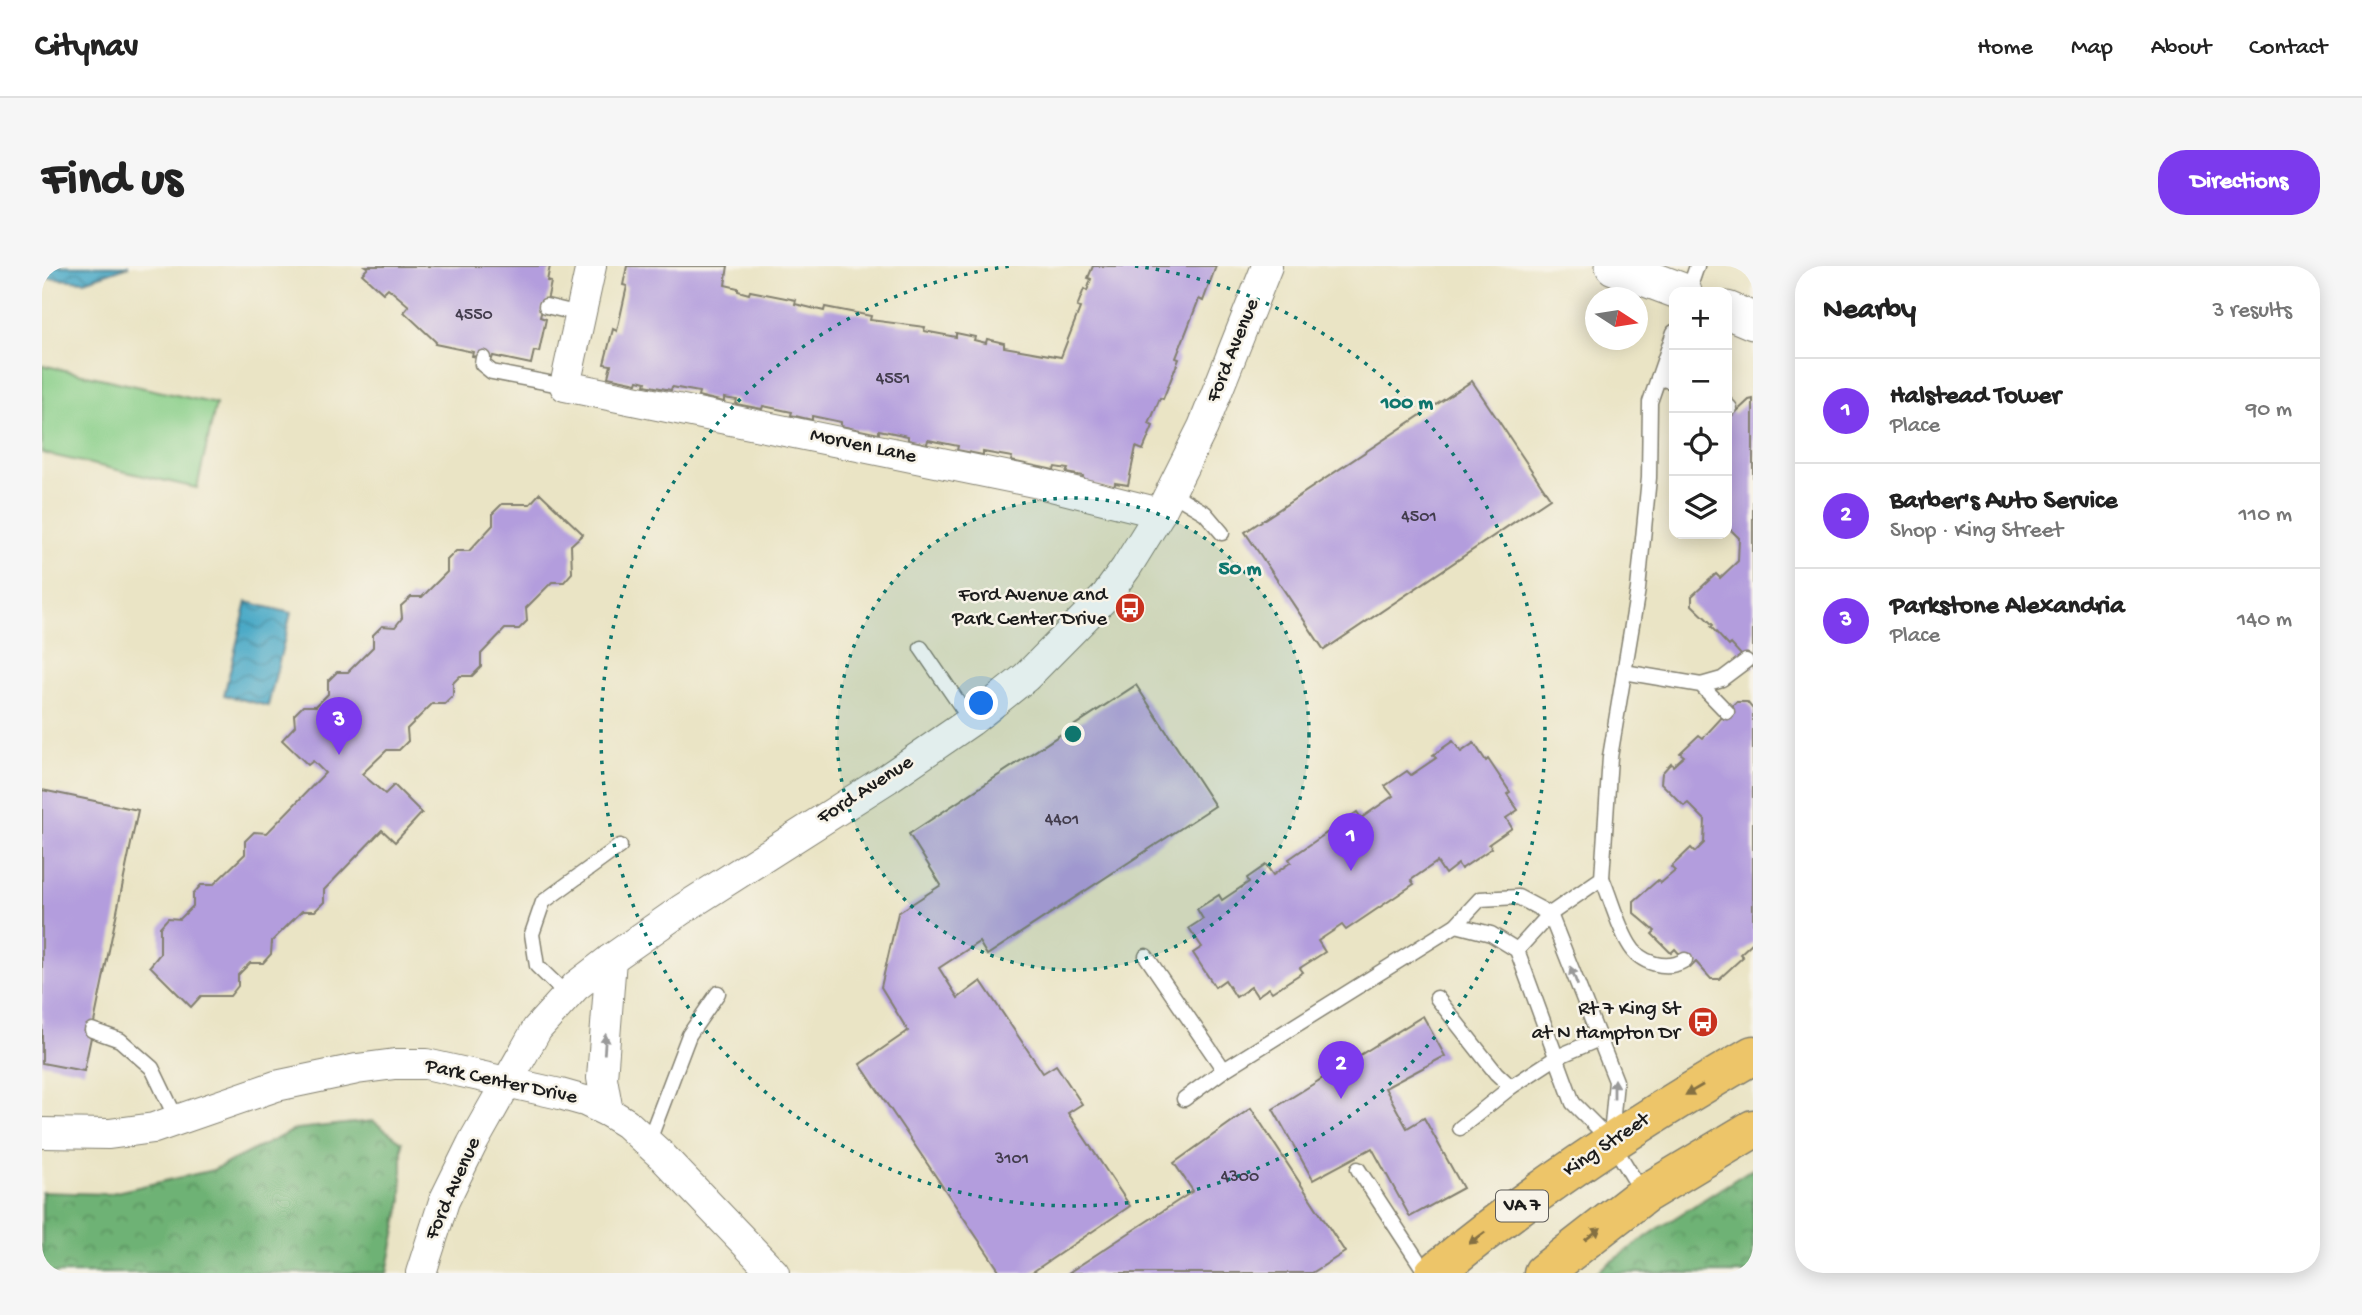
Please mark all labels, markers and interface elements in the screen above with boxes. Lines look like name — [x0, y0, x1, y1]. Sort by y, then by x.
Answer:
text: Citynav — [35, 29, 138, 67]
text: Home — [1977, 34, 2033, 63]
text: Map — [2071, 34, 2113, 63]
text: About — [2151, 34, 2211, 63]
text: Contact — [2249, 34, 2327, 63]
button: Directions — [2158, 150, 2320, 215]
text: Find us — [42, 153, 182, 211]
north arrow — [1585, 287, 1648, 350]
map controls — [1669, 287, 1732, 539]
button: + — [1669, 287, 1732, 350]
street label: Ford Avenue — [1202, 294, 1267, 407]
text: Nearby — [1823, 294, 1916, 329]
text: 3 results — [2212, 298, 2292, 325]
house number: 4550 — [455, 305, 493, 326]
button: − — [1669, 350, 1732, 413]
house number: 4551 — [876, 369, 910, 390]
text: Halstead Tower — [1890, 382, 2061, 413]
text: 100 m — [1380, 392, 1433, 417]
text: 1 — [1841, 397, 1851, 424]
text: 90 m — [2246, 397, 2292, 424]
button: locate — [1669, 413, 1732, 476]
text: Place — [1890, 413, 1940, 440]
street label: Morven Lane — [808, 424, 920, 471]
button: layers — [1669, 476, 1732, 539]
text: Barber's Auto Service — [1890, 487, 2117, 518]
text: 2 — [1840, 502, 1852, 529]
text: 110 m — [2239, 502, 2292, 529]
house number: 4501 — [1401, 507, 1437, 528]
text: Shop · King Street — [1890, 518, 2063, 545]
text: 50 m — [1219, 558, 1262, 583]
place label: Ford Avenue and Park Center Drive — [951, 584, 1109, 633]
bus stop icon: Ford Avenue and Park Center Drive — [1113, 591, 1147, 625]
text: Parkstone Alexandria — [1890, 592, 2125, 623]
text: 3 — [1840, 607, 1852, 634]
text: 140 m — [2237, 607, 2292, 634]
text: Place — [1890, 623, 1940, 650]
your location — [964, 686, 998, 720]
pin: 3 — [316, 697, 362, 755]
centre of rings — [1061, 722, 1085, 746]
street label: Ford Avenue — [812, 750, 920, 832]
house number: 4401 — [1045, 810, 1079, 831]
pin: 1 — [1328, 813, 1374, 871]
one-way arrow — [1569, 965, 1580, 986]
place label: Rt 7 King St at N Hampton Dr — [1532, 998, 1682, 1047]
bus stop icon: Rt 7 King St at N Hampton Dr — [1686, 1005, 1720, 1039]
one-way arrow — [600, 1033, 611, 1055]
pin: 2 — [1318, 1041, 1364, 1099]
street label: Park Center Drive — [422, 1054, 580, 1112]
one-way arrow — [1608, 1078, 1620, 1100]
one-way arrow — [1684, 1083, 1704, 1095]
street label: King Street — [1559, 1107, 1657, 1184]
street label: Ford Avenue — [420, 1133, 488, 1245]
house number: 3101 — [994, 1149, 1029, 1170]
house number: 4300 — [1221, 1167, 1259, 1188]
road number: VA 7 — [1496, 1190, 1548, 1222]
one-way arrow — [1584, 1226, 1602, 1241]
one-way arrow — [1468, 1231, 1486, 1246]

